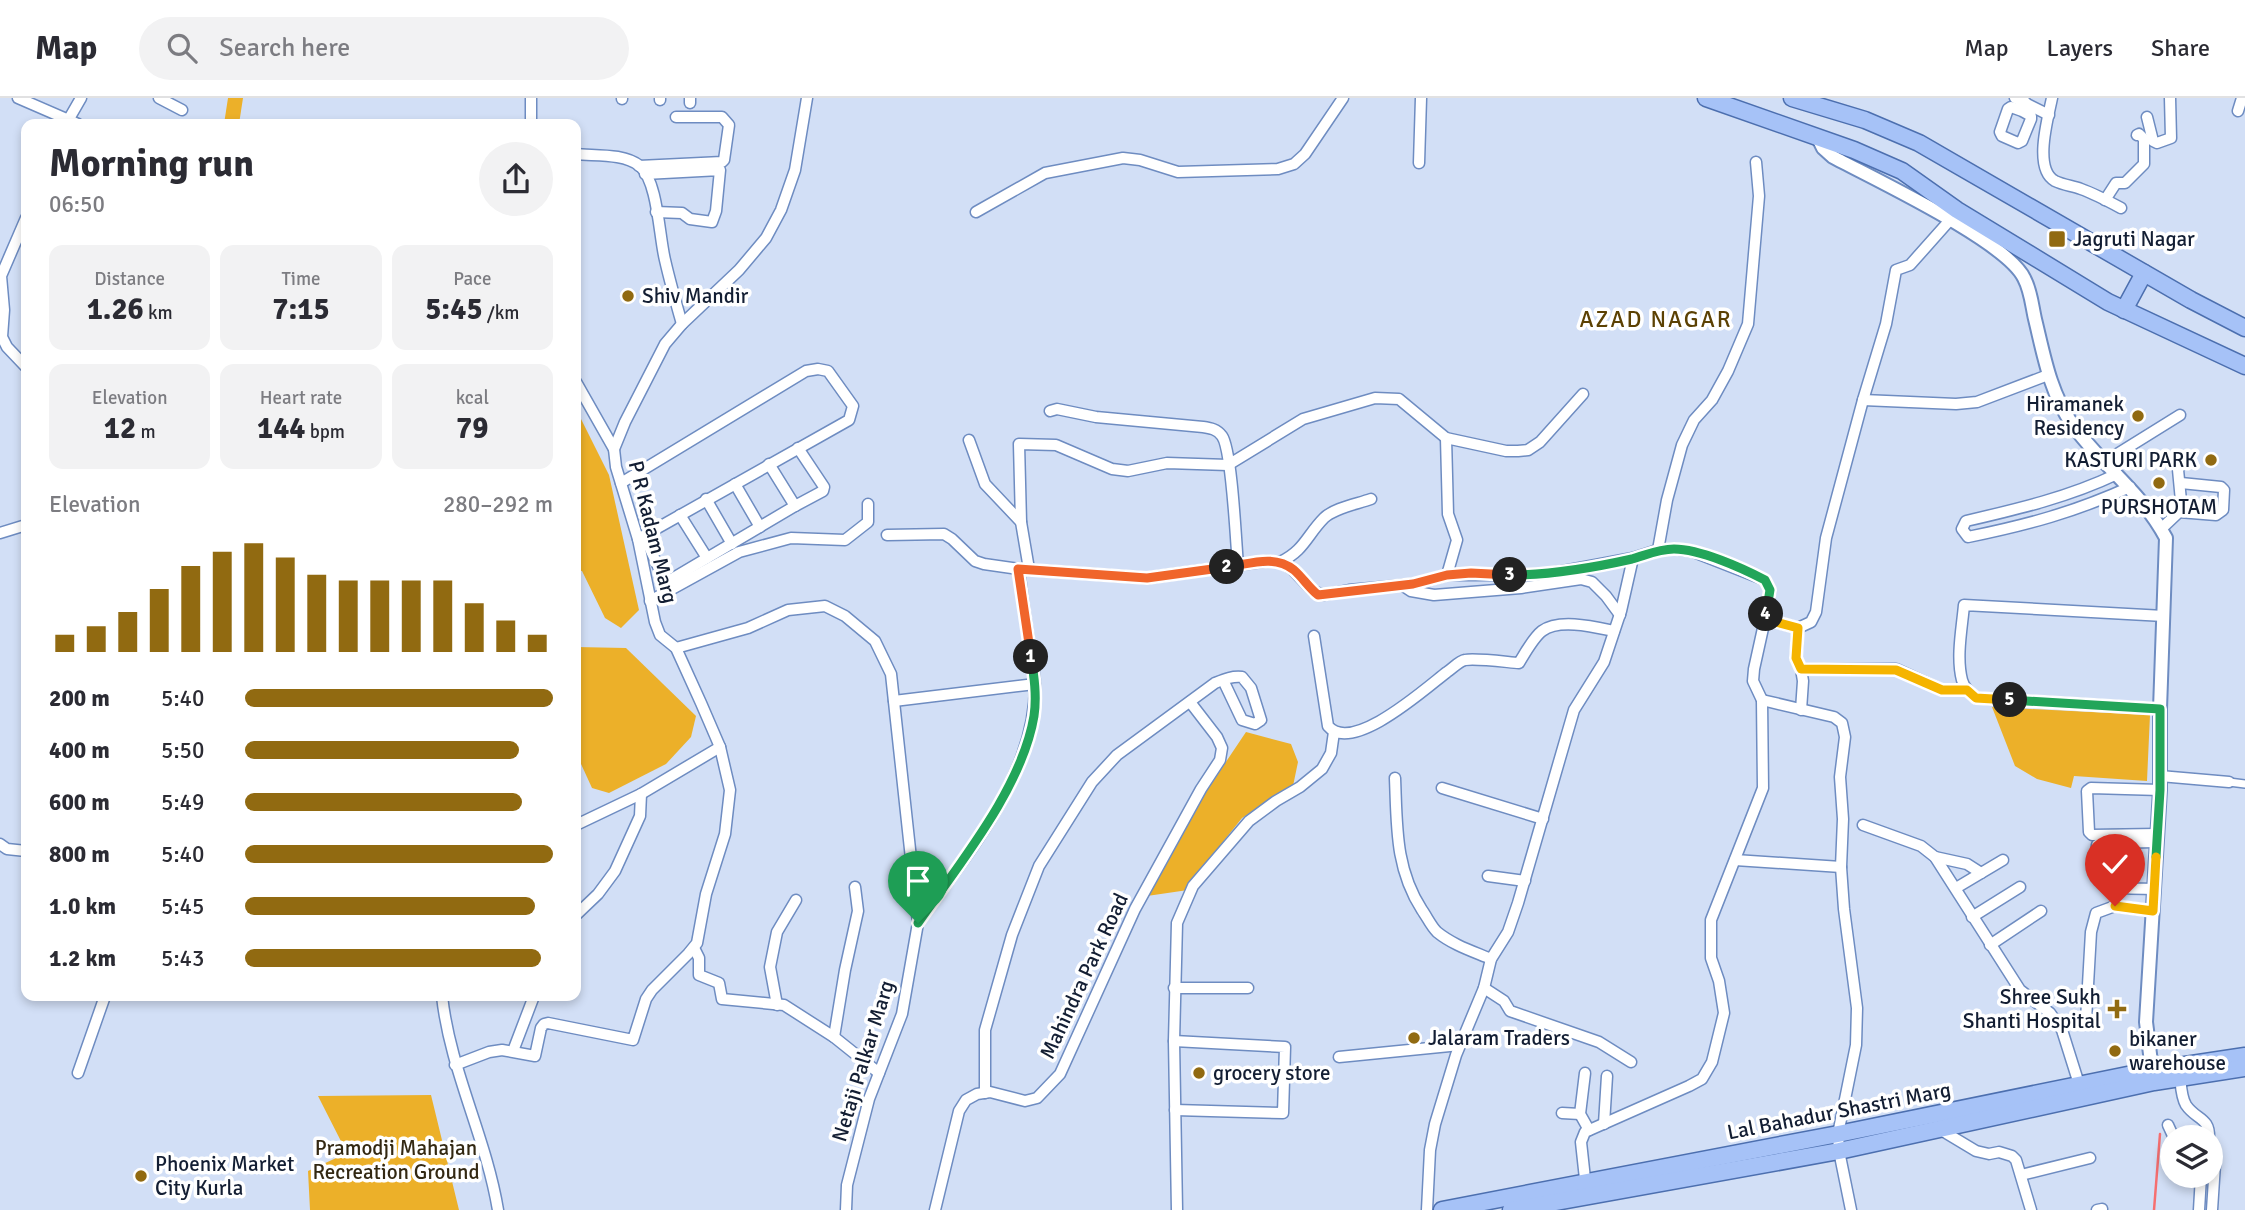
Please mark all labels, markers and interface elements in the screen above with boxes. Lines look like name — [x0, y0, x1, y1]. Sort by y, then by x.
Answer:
search box — [139, 17, 629, 80]
text: Map — [35, 28, 97, 69]
icon: search — [163, 29, 201, 67]
text: Search here — [219, 32, 350, 64]
text: Map — [1964, 33, 2009, 63]
text: Layers — [2047, 33, 2113, 63]
text: Share — [2151, 33, 2210, 63]
text: Morning run — [49, 140, 254, 187]
button: share — [479, 142, 553, 216]
text: 06:50 — [49, 190, 105, 219]
place label: Jagruti Nagar — [2073, 226, 2195, 252]
marker: Jagruti Nagar — [2047, 229, 2067, 249]
text: Distance — [94, 267, 165, 291]
text: Time — [281, 267, 321, 291]
text: Pace — [453, 267, 491, 291]
place label: Shiv Mandir — [642, 283, 749, 309]
marker: Shiv Mandir — [620, 288, 636, 304]
text: 1.26 — [87, 291, 144, 328]
text: 7:15 — [272, 291, 330, 328]
text: 5:45 — [425, 291, 483, 328]
text: km — [144, 301, 173, 325]
text: /km — [483, 301, 519, 325]
district label: AZAD NAGAR — [1579, 305, 1733, 334]
text: Elevation — [92, 386, 168, 410]
text: Heart rate — [260, 386, 342, 410]
text: kcal — [456, 386, 489, 410]
place label: Hiramanek Residency — [2026, 391, 2124, 441]
marker: Hiramanek Residency — [2130, 408, 2146, 424]
text: 12 — [104, 410, 136, 447]
text: 144 — [257, 410, 306, 447]
text: 79 — [456, 410, 489, 447]
text: m — [136, 420, 156, 444]
text: bpm — [306, 420, 345, 444]
place label: KASTURI PARK — [2064, 447, 2197, 473]
marker: KASTURI PARK — [2203, 452, 2219, 468]
street label: P R Kadam Marg — [623, 458, 683, 606]
marker: PURSHOTAM — [2151, 475, 2167, 491]
text: Elevation — [49, 490, 141, 519]
text: 280–292 m — [443, 490, 553, 519]
place label: PURSHOTAM — [2101, 494, 2217, 520]
pin: 2 — [1210, 550, 1244, 584]
text: 2 — [1221, 554, 1232, 578]
pin: 3 — [1492, 558, 1528, 592]
text: 3 — [1504, 562, 1515, 586]
pin: 4 — [1748, 596, 1784, 632]
text: 4 — [1760, 601, 1771, 625]
pin: 1 — [1014, 640, 1048, 674]
text: 1 — [1025, 644, 1036, 668]
pin: 5 — [1993, 682, 2028, 718]
text: 200 m — [49, 684, 110, 713]
text: 5:40 — [161, 684, 204, 713]
text: 5 — [2004, 687, 2015, 711]
text: 400 m — [49, 736, 110, 765]
text: 5:50 — [161, 736, 204, 765]
text: 600 m — [49, 788, 110, 817]
text: 5:49 — [161, 788, 204, 817]
pin — [2085, 834, 2145, 906]
text: 800 m — [49, 840, 110, 869]
text: 5:40 — [161, 840, 204, 869]
icon: check — [2096, 845, 2134, 883]
pin — [888, 851, 948, 923]
icon: arrive — [899, 862, 937, 900]
street label: Mahindra Park Road — [1034, 889, 1134, 1063]
text: 1.0 km — [49, 892, 116, 921]
text: 5:45 — [161, 892, 204, 921]
text: 1.2 km — [49, 944, 116, 973]
text: 5:43 — [161, 944, 204, 973]
street label: Netaji Palkar Marg — [826, 977, 900, 1145]
place label: Shree Sukh Shanti Hospital — [1963, 984, 2101, 1034]
marker: Shree Sukh Shanti Hospital — [2107, 999, 2127, 1019]
place label: Jalaram Traders — [1428, 1025, 1570, 1051]
place label: bikaner warehouse — [2129, 1026, 2226, 1076]
marker: Jalaram Traders — [1406, 1030, 1422, 1046]
marker: bikaner warehouse — [2107, 1043, 2123, 1059]
place label: grocery store — [1213, 1060, 1330, 1086]
marker: grocery store — [1191, 1065, 1207, 1081]
street label: Lal Bahadur Shastri Marg — [1725, 1077, 1953, 1145]
map controls — [2160, 1125, 2223, 1188]
button: layers — [2160, 1125, 2223, 1188]
park label: Pramodji Mahajan Recreation Ground — [312, 1135, 480, 1185]
place label: Phoenix Market City Kurla — [155, 1151, 294, 1201]
marker: Phoenix Market City Kurla — [133, 1168, 149, 1184]

